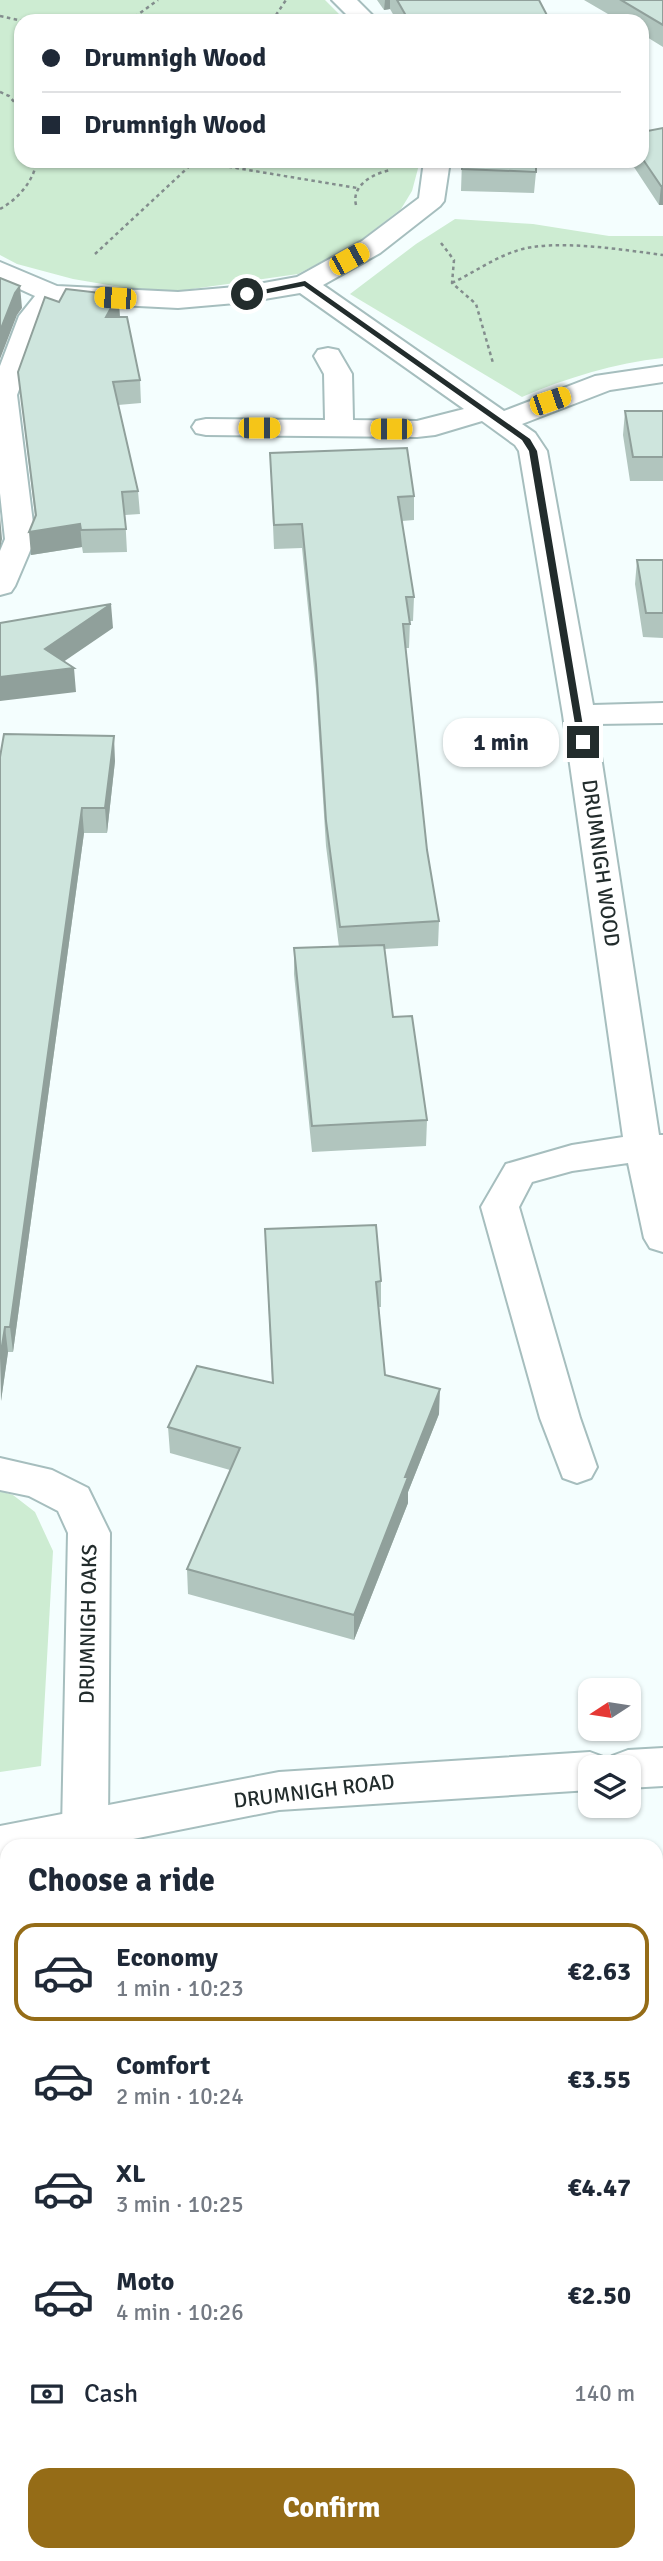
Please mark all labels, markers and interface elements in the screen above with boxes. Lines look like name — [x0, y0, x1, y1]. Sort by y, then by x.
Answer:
text: Drumnigh Wood — [84, 42, 266, 74]
text: Drumnigh Wood — [84, 109, 266, 141]
car — [326, 240, 373, 278]
route start — [231, 278, 263, 310]
car — [94, 286, 137, 310]
car — [527, 384, 574, 418]
car — [239, 418, 281, 439]
car — [371, 419, 413, 440]
callout: 1 min — [443, 718, 558, 766]
route end — [567, 726, 599, 758]
text: 1 min — [473, 728, 529, 757]
street label: DRUMNIGH WOOD — [576, 778, 626, 948]
street label: DRUMNIGH OAKS — [74, 1544, 102, 1704]
north arrow — [578, 1678, 640, 1741]
map controls — [578, 1678, 641, 1818]
button: layers — [578, 1755, 641, 1818]
street label: DRUMNIGH ROAD — [232, 1768, 396, 1814]
text: Choose a ride — [28, 1861, 215, 1900]
icon: car — [32, 1941, 95, 2004]
text: Economy — [116, 1942, 218, 1974]
text: €2.63 — [567, 1956, 631, 1988]
text: 1 min · 10:23 — [116, 1974, 244, 2003]
icon: car — [32, 2049, 95, 2112]
text: Comfort — [116, 2050, 210, 2082]
text: €3.55 — [567, 2064, 631, 2096]
text: 2 min · 10:24 — [116, 2082, 244, 2111]
icon: car — [32, 2157, 95, 2220]
text: XL — [116, 2158, 146, 2190]
text: €4.47 — [567, 2172, 631, 2204]
text: 3 min · 10:25 — [116, 2190, 244, 2219]
icon: car — [32, 2265, 95, 2328]
text: Moto — [116, 2266, 174, 2298]
text: €2.50 — [567, 2280, 631, 2312]
text: 4 min · 10:26 — [116, 2298, 244, 2327]
icon: cash — [28, 2375, 66, 2413]
text: Cash — [84, 2378, 138, 2410]
text: 140 m — [574, 2379, 635, 2408]
button: Confirm — [28, 2468, 635, 2548]

